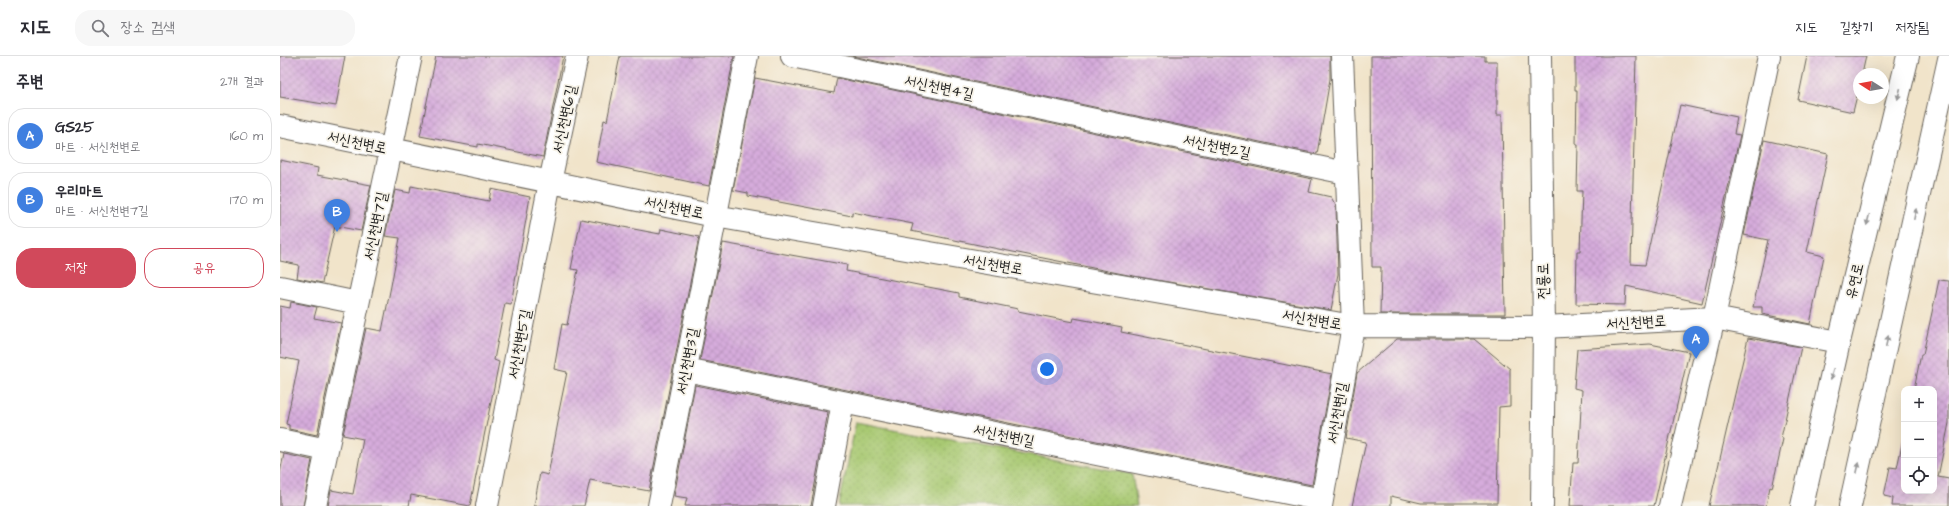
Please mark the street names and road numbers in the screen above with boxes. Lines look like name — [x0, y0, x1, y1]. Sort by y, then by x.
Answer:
street label: 서신천변4길 — [902, 70, 976, 105]
street label: 서신천변6길 — [547, 83, 582, 155]
street label: 서신천변로 — [325, 126, 389, 159]
street label: 서신천변2길 — [1181, 129, 1253, 164]
street label: 서신천변7길 — [358, 190, 393, 262]
street label: 서신천변로 — [642, 191, 706, 224]
street label: 서신천변로 — [961, 249, 1024, 280]
street label: 유연로 — [1840, 261, 1869, 301]
street label: 전룡로 — [1533, 263, 1554, 299]
street label: 서신천변로 — [1280, 304, 1343, 335]
street label: 서신천변5길 — [502, 307, 537, 381]
street label: 서신천변로 — [1605, 310, 1667, 335]
street label: 서신천변3길 — [671, 326, 704, 396]
street label: 서신천변1길 — [1322, 381, 1353, 446]
street label: 서신천변1길 — [971, 419, 1037, 452]

